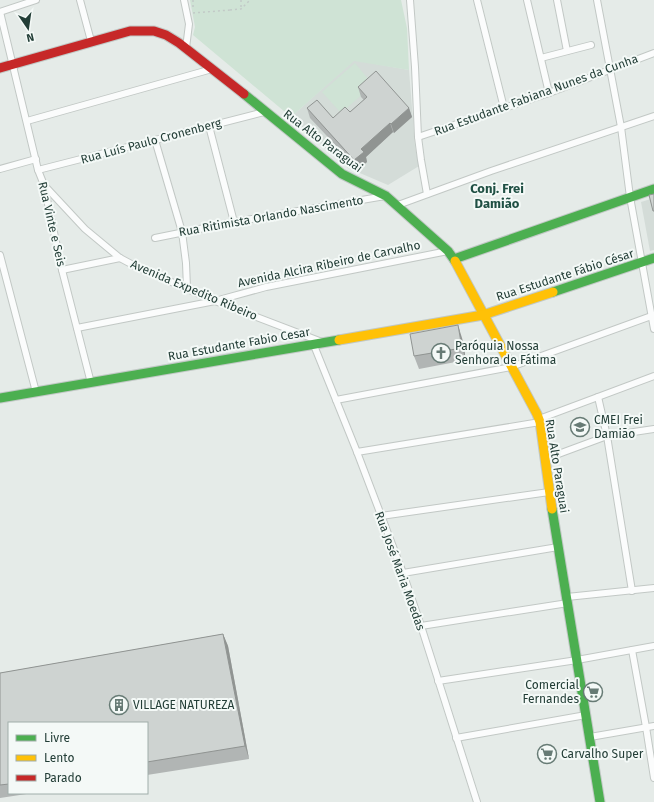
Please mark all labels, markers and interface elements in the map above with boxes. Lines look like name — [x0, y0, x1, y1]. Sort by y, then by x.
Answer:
north arrow — [8, 8, 48, 48]
text: N — [25, 30, 35, 44]
street label: Rua Estudante Fabiana Nunes da Cunha — [432, 52, 640, 138]
street label: Rua Alto Paraguai — [281, 107, 365, 175]
street label: Rua Luís Paulo Cronenberg — [79, 115, 224, 167]
street label: Rua Vinte e Seis — [35, 180, 69, 268]
district label: Conj. Frei Damião — [470, 181, 524, 211]
street label: Rua Ritimista Orlando Nascimento — [178, 193, 364, 239]
street label: Avenida Alcira Ribeiro de Carvalho — [236, 238, 422, 290]
street label: Rua Estudante Fábio César — [494, 246, 636, 304]
street label: Avenida Expedito Ribeiro — [129, 257, 259, 323]
street label: Rua Estudante Fabio Cesar — [167, 325, 311, 363]
place label: Paróquia Nossa Senhora de Fátima — [455, 339, 556, 367]
church icon: Paróquia Nossa Senhora de Fátima — [430, 342, 452, 364]
place label: CMEI Frei Damião — [594, 413, 643, 441]
school or university icon: CMEI Frei Damião — [569, 416, 591, 438]
street label: Rua Alto Paraguai — [543, 418, 571, 514]
street label: Rua José Maria Moedas — [372, 510, 428, 633]
place label: Comercial Fernandes — [522, 678, 579, 706]
supermarket icon: Comercial Fernandes — [582, 681, 604, 703]
building icon: VILLAGE NATUREZA — [108, 694, 130, 716]
place label: VILLAGE NATUREZA — [133, 698, 235, 712]
legend — [8, 722, 148, 794]
text: Livre — [44, 731, 70, 745]
supermarket icon: Carvalho Super — [536, 743, 558, 765]
place label: Carvalho Super — [561, 747, 644, 761]
text: Lento — [44, 751, 74, 765]
text: Parado — [44, 771, 82, 785]

